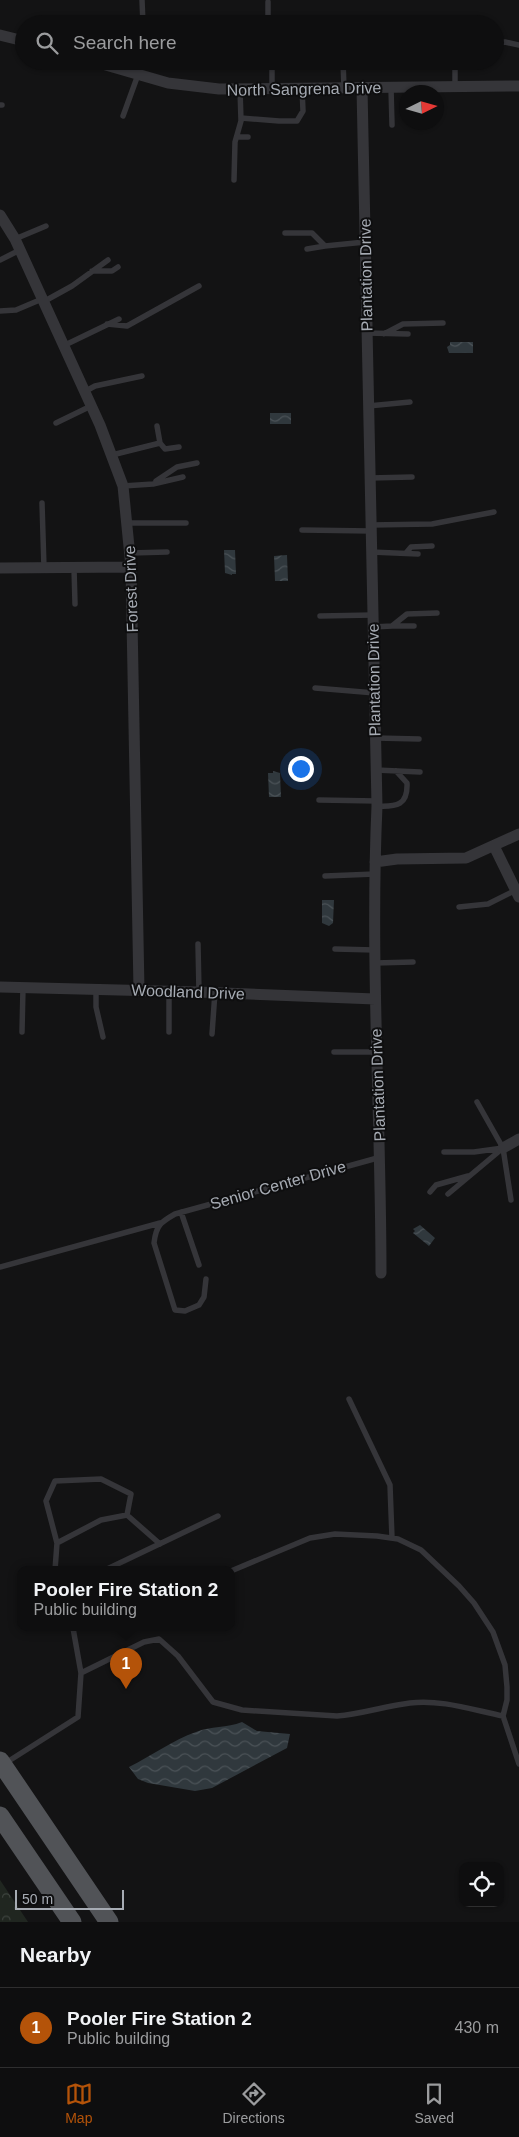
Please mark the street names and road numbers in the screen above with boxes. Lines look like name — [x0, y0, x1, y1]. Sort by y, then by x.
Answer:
street label: North Sangrena Drive — [226, 79, 382, 99]
street label: Plantation Drive — [357, 218, 375, 332]
street label: Forest Drive — [121, 545, 141, 633]
street label: Plantation Drive — [365, 623, 383, 737]
street label: Woodland Drive — [131, 982, 245, 1002]
street label: Plantation Drive — [368, 1028, 388, 1142]
street label: Senior Center Drive — [208, 1157, 348, 1213]

